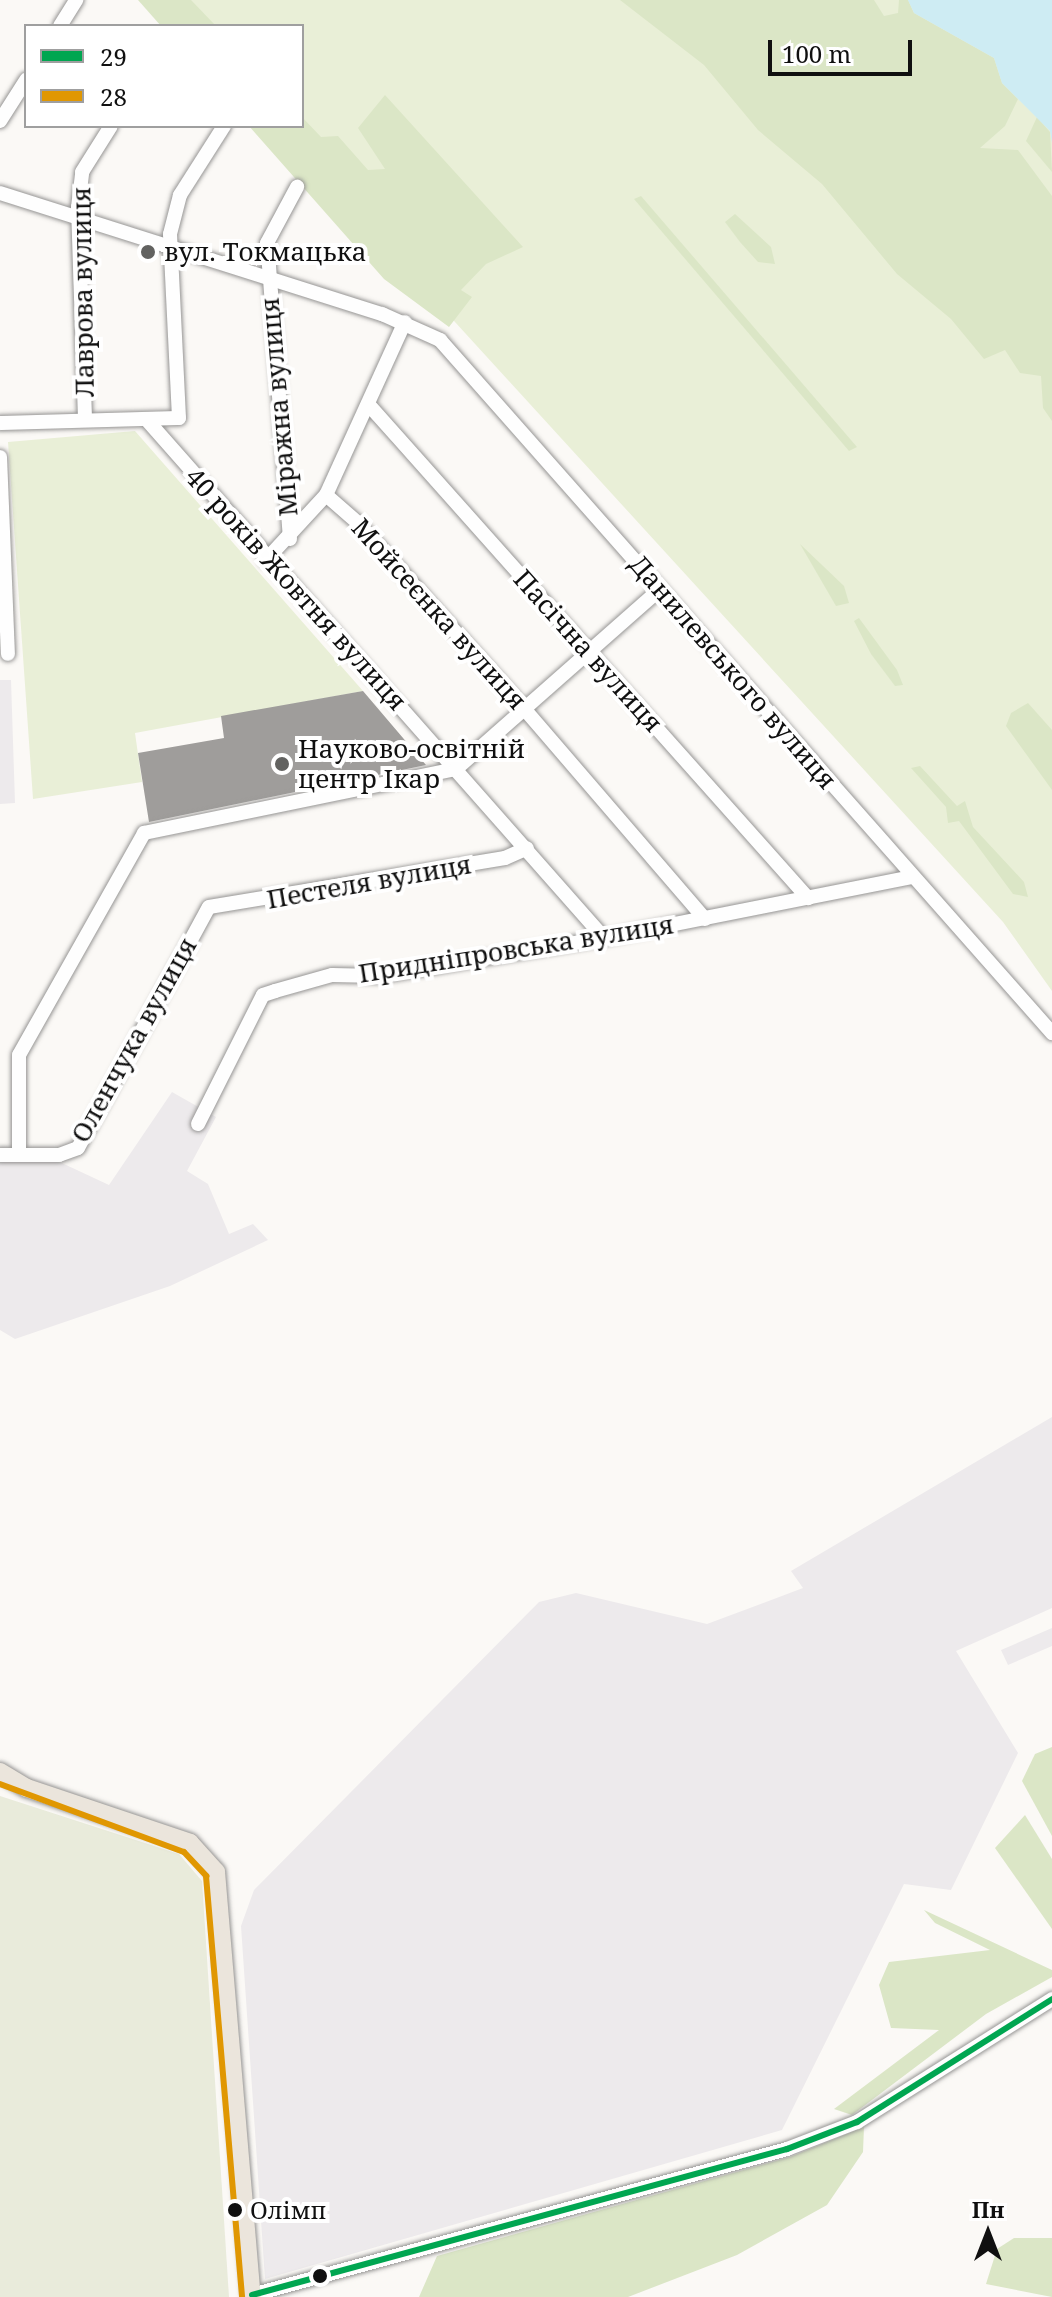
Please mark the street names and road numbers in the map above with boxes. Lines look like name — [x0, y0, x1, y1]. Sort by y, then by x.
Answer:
street label: Лаврова вулиця — [66, 187, 100, 397]
street label: Міражна вулиця — [254, 296, 304, 518]
street label: 40 років Жовтня вулиця — [179, 461, 413, 717]
street label: Мойсеєнка вулиця — [345, 512, 533, 716]
street label: Данилевського вулиця — [623, 549, 843, 795]
street label: Пасічна вулиця — [507, 564, 669, 738]
street label: Пестеля вулиця — [264, 849, 474, 915]
street label: Придніпровська вулиця — [356, 909, 676, 989]
street label: Оленчука вулиця — [65, 932, 203, 1148]

